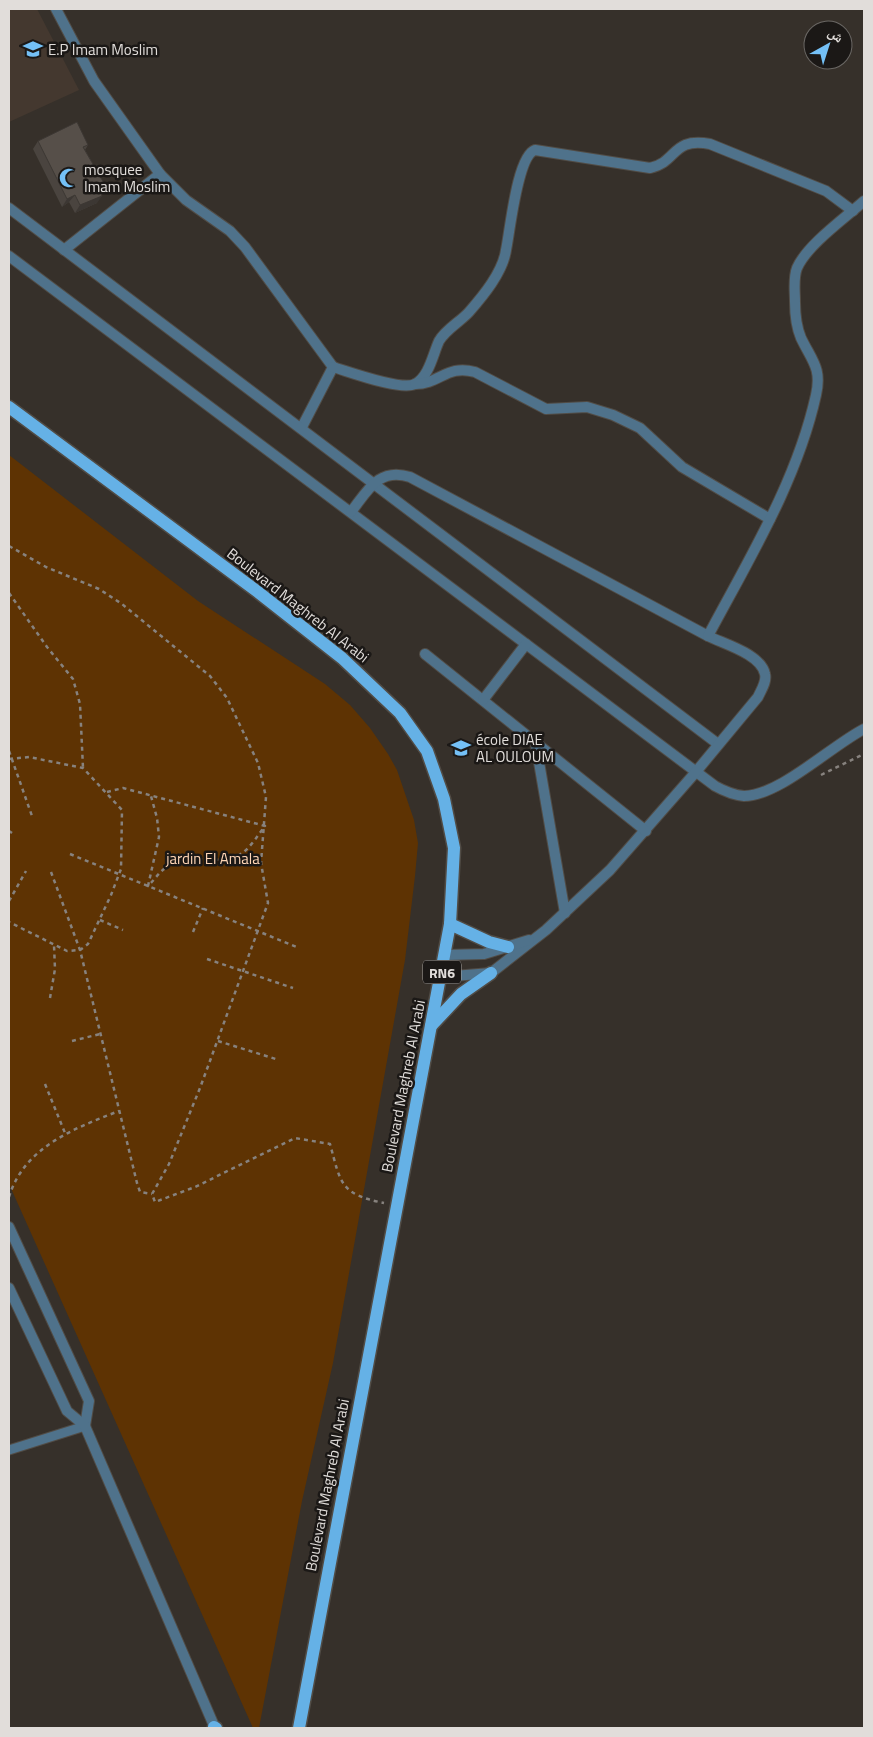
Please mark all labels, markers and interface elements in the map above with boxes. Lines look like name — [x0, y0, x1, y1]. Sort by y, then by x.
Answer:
north arrow — [803, 20, 853, 70]
text: ش — [824, 22, 849, 47]
school or university icon: E.P Imam Moslim — [22, 38, 44, 60]
place label: E.P Imam Moslim — [48, 38, 158, 61]
place label: mosquee Imam Moslim — [84, 158, 170, 198]
mosque icon: mosquee Imam Moslim — [58, 167, 80, 189]
street label: Boulevard Maghreb Al Arabi — [222, 542, 374, 668]
place label: école DIAE AL OULOUM — [476, 728, 554, 768]
school or university icon: école DIAE AL OULOUM — [450, 737, 472, 759]
park label: jardin El Amala — [165, 847, 260, 870]
road number: RN6 — [423, 960, 461, 984]
street label: Boulevard Maghreb Al Arabi — [375, 998, 431, 1174]
street label: Boulevard Maghreb Al Arabi — [299, 1397, 355, 1573]

